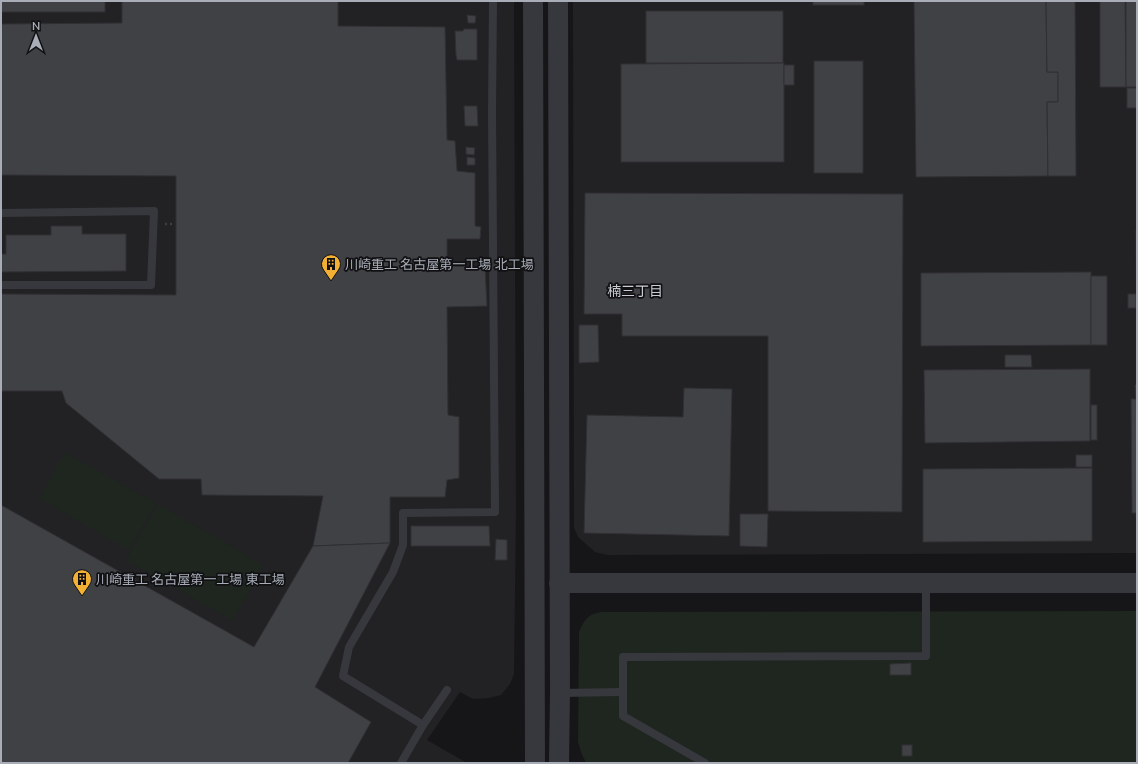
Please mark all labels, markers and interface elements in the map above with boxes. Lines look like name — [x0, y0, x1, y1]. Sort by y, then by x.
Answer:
north arrow — [16, 16, 56, 56]
text: N — [32, 19, 40, 34]
building icon: 川崎重工 名古屋第一工場 北工場 — [320, 253, 342, 281]
place label: 川崎重工 名古屋第一工場 北工場 — [345, 256, 534, 274]
district label: 楠三丁目 — [607, 282, 663, 301]
building icon: 川崎重工 名古屋第一工場 東工場 — [71, 568, 93, 596]
place label: 川崎重工 名古屋第一工場 東工場 — [96, 571, 285, 589]

